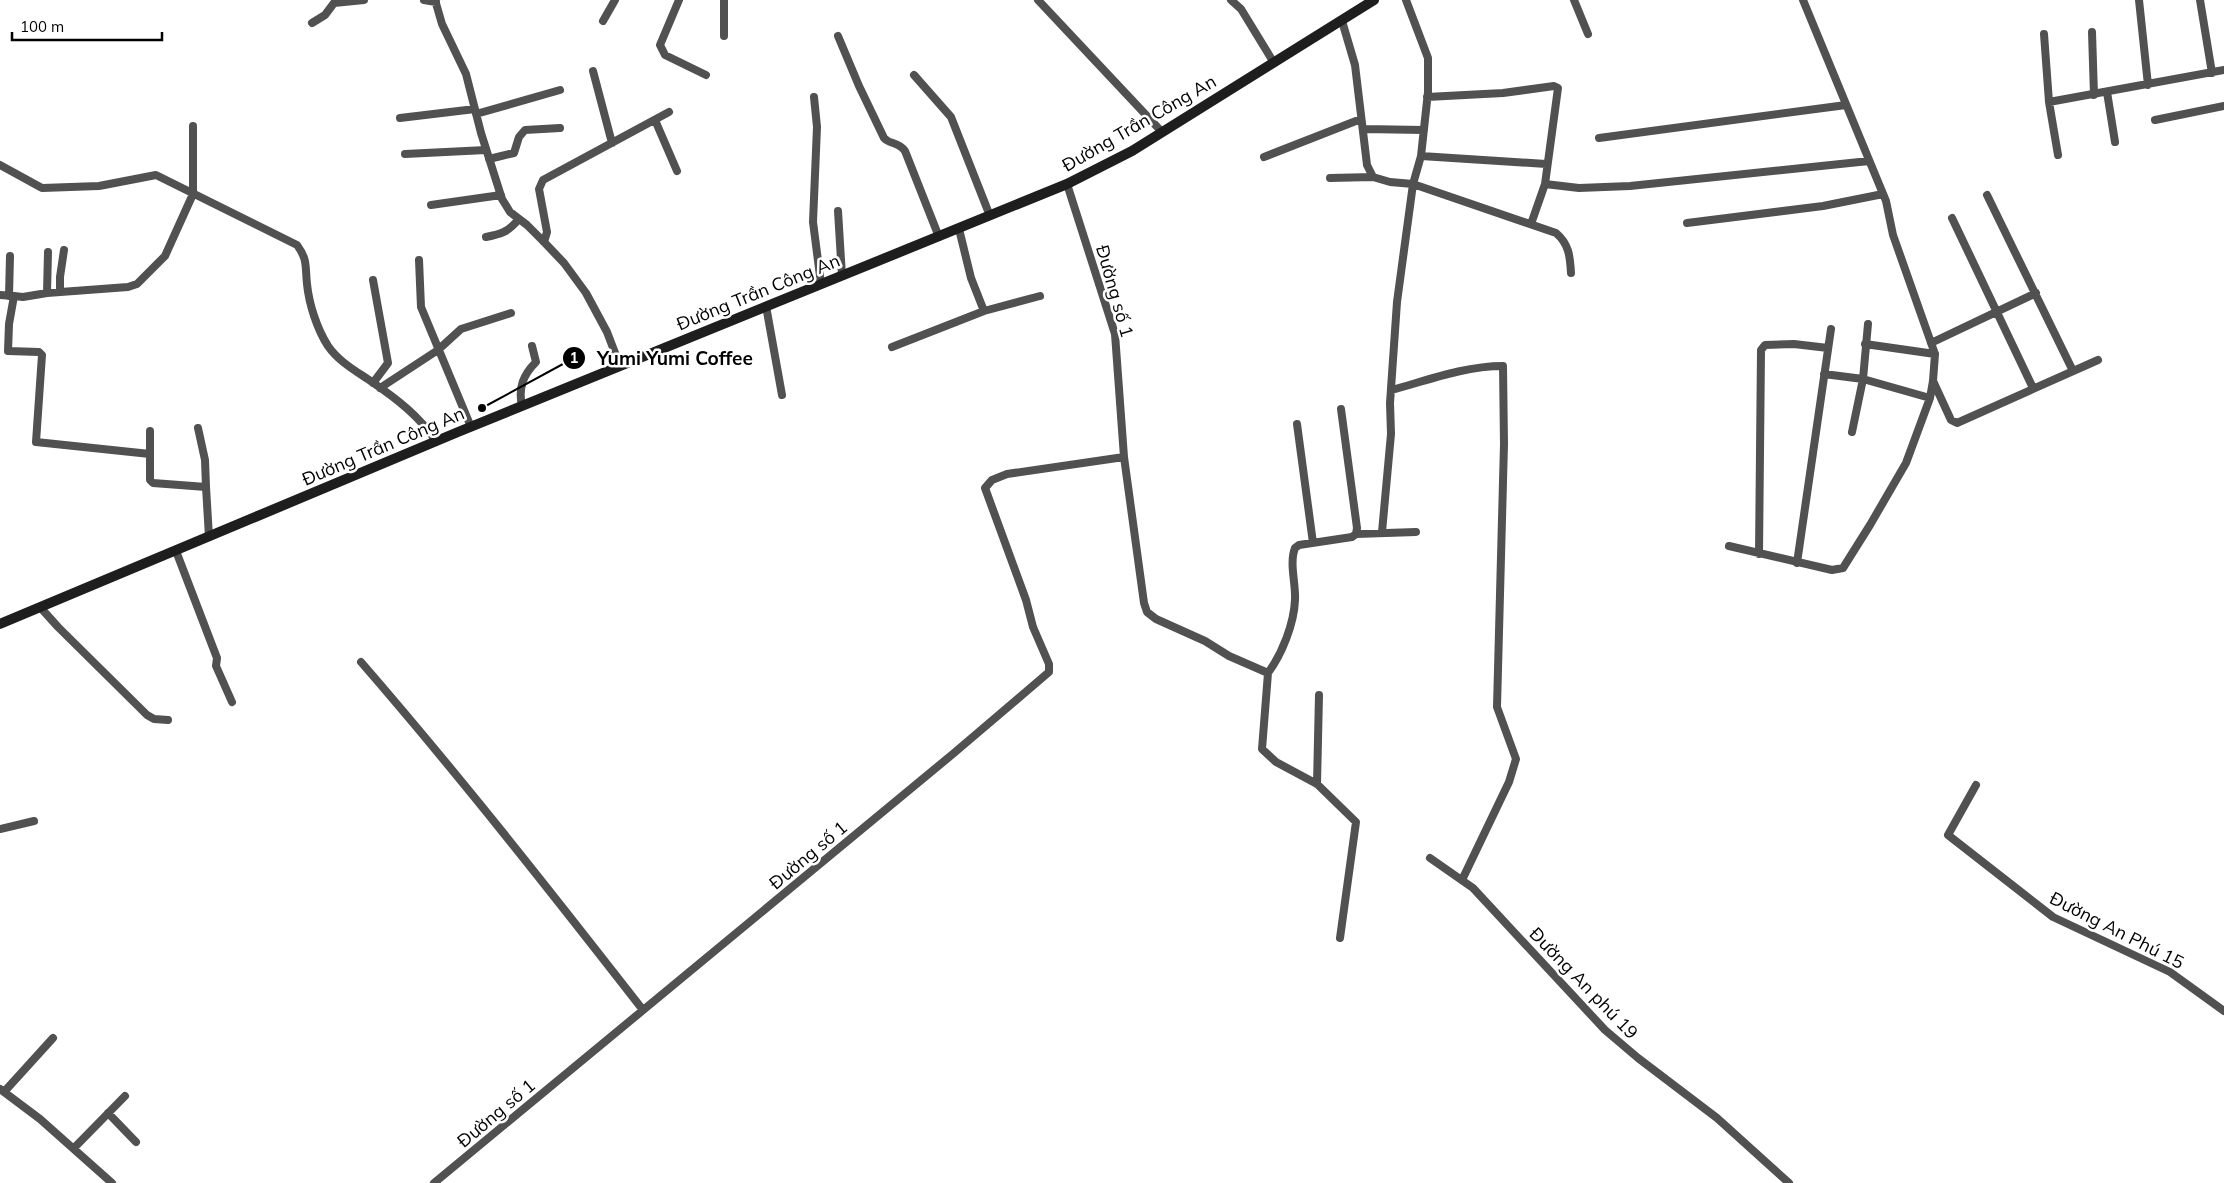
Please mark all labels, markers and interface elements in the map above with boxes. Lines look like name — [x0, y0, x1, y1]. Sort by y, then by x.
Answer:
scale bar — [12, 10, 162, 42]
text: 100 m — [20, 17, 64, 36]
street label: Đường Trần Công An — [1058, 70, 1220, 176]
street label: Đường số 1 — [1091, 242, 1139, 340]
street label: Đường Trần Công An — [673, 249, 843, 335]
callout: Yumi Yumi Coffee — [562, 341, 763, 375]
text: Yumi Yumi Coffee — [596, 346, 753, 370]
text: 1 — [569, 348, 579, 367]
street label: Đường Trần Công An — [298, 401, 468, 491]
street label: Đường số 1 — [764, 816, 852, 894]
street label: Đường An Phú 15 — [2046, 886, 2188, 974]
street label: Đường An phú 19 — [1525, 922, 1643, 1044]
street label: Đường số 1 — [452, 1074, 540, 1152]

